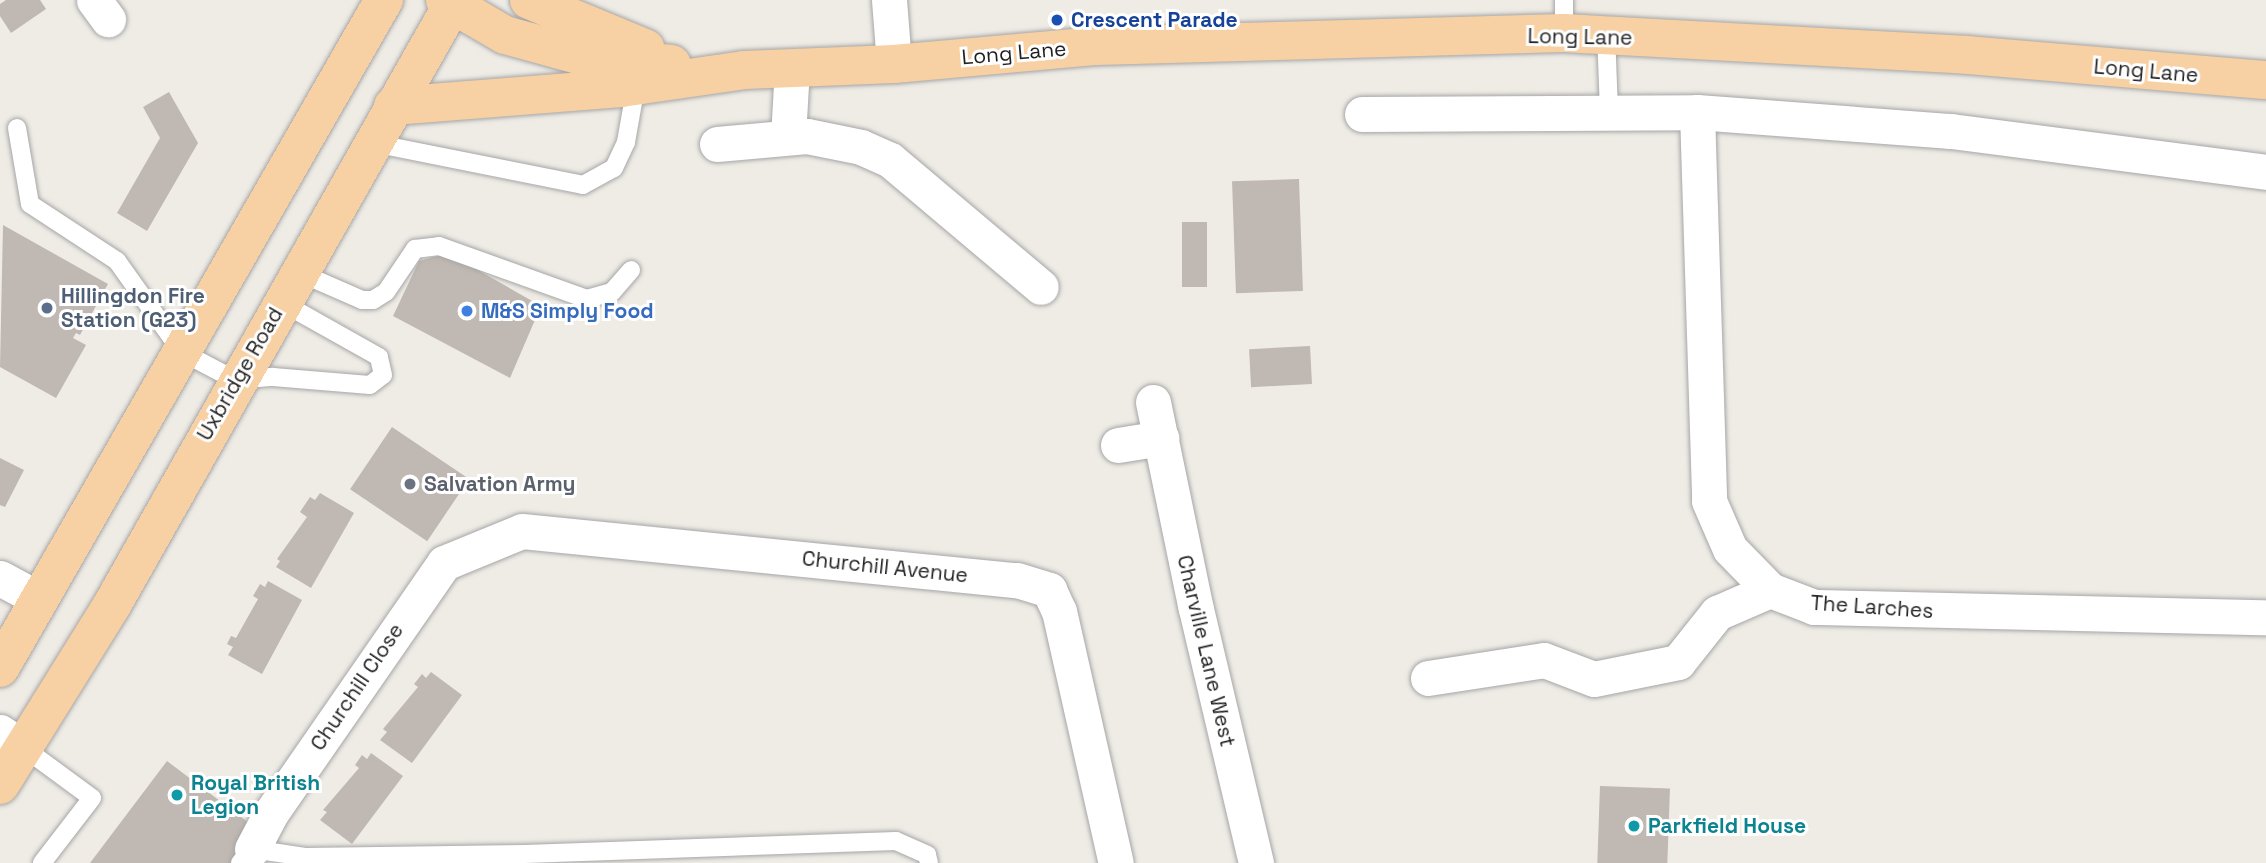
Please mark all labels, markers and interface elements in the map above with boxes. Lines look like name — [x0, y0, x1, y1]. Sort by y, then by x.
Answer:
place label: Crescent Parade — [1071, 7, 1238, 33]
marker: Crescent Parade — [1049, 12, 1065, 28]
street label: Long Lane — [1527, 23, 1633, 51]
street label: Long Lane — [961, 36, 1067, 70]
street label: Long Lane — [2093, 54, 2199, 88]
place label: Hillingdon Fire Station (G23) — [61, 283, 205, 333]
place label: M&S Simply Food — [481, 298, 654, 324]
marker: Hillingdon Fire Station (G23) — [39, 300, 55, 316]
street label: Uxbridge Road — [192, 303, 288, 445]
marker: M&S Simply Food — [459, 303, 475, 319]
place label: Salvation Army — [424, 471, 576, 497]
marker: Salvation Army — [402, 476, 418, 492]
street label: Churchill Avenue — [801, 546, 969, 588]
street label: Charville Lane West — [1172, 553, 1240, 749]
street label: The Larches — [1810, 590, 1934, 624]
street label: Churchill Close — [305, 619, 409, 755]
place label: Royal British Legion — [191, 770, 320, 820]
marker: Royal British Legion — [169, 787, 185, 803]
place label: Parkfield House — [1648, 813, 1806, 839]
marker: Parkfield House — [1626, 818, 1642, 834]

